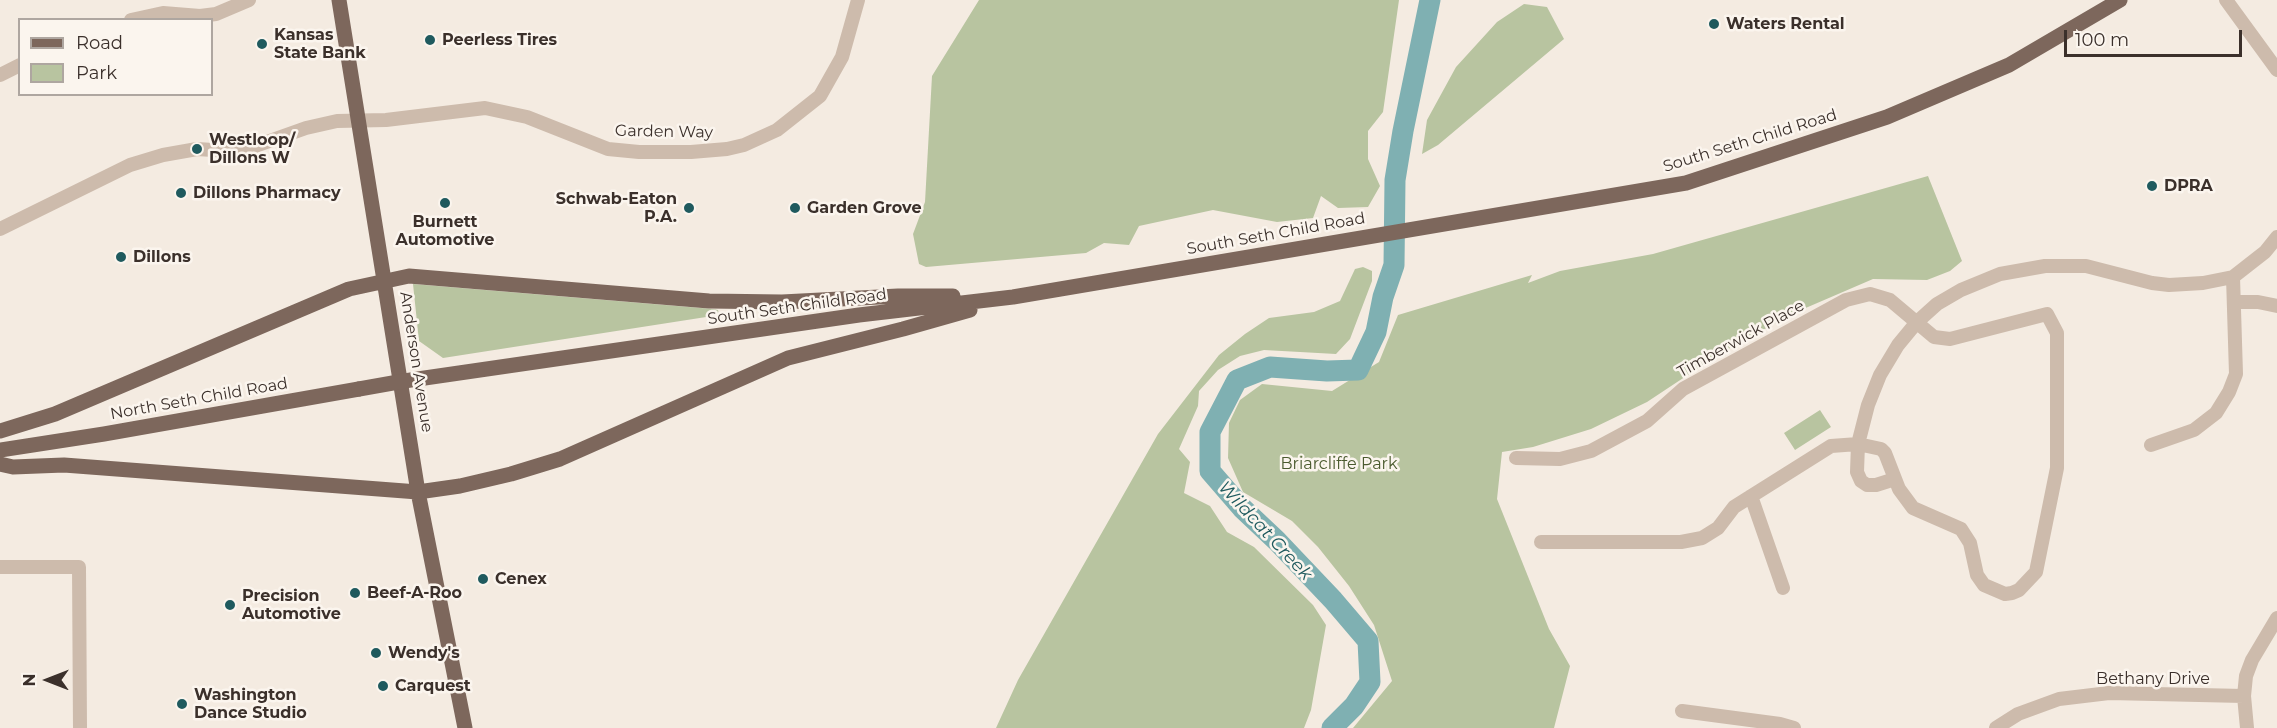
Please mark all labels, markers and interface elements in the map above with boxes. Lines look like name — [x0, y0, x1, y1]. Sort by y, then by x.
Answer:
place label: Waters Rental — [1726, 14, 1845, 34]
marker: Waters Rental — [1707, 17, 1721, 31]
legend — [18, 18, 213, 96]
scale bar — [2067, 18, 2246, 56]
place label: Kansas State Bank — [274, 25, 366, 63]
text: 100 m — [2075, 29, 2129, 51]
place label: Peerless Tires — [442, 30, 557, 50]
text: Road — [76, 32, 123, 54]
marker: Peerless Tires — [423, 33, 437, 47]
marker: Kansas State Bank — [255, 37, 269, 51]
text: Park — [76, 62, 117, 84]
street label: South Seth Child Road — [1661, 105, 1839, 177]
street label: Garden Way — [615, 122, 713, 142]
place label: Westloop/ Dillons W — [209, 130, 295, 168]
marker: Westloop/ Dillons W — [190, 142, 204, 156]
place label: DPRA — [2164, 176, 2213, 196]
marker: DPRA — [2145, 179, 2159, 193]
place label: Dillons Pharmacy — [193, 183, 340, 203]
marker: Dillons Pharmacy — [174, 186, 188, 200]
place label: Schwab-Eaton P.A. — [556, 189, 677, 227]
marker: Burnett Automotive — [438, 196, 452, 210]
place label: Garden Grove — [807, 198, 921, 218]
marker: Schwab-Eaton P.A. — [682, 201, 696, 215]
marker: Garden Grove — [788, 201, 802, 215]
street label: South Seth Child Road — [1185, 209, 1367, 259]
place label: Burnett Automotive — [396, 212, 494, 250]
place label: Dillons — [133, 247, 191, 267]
marker: Dillons — [114, 250, 128, 264]
street label: South Seth Child Road — [706, 285, 888, 329]
street label: Anderson Avenue — [395, 290, 437, 434]
street label: Timberwick Place — [1674, 296, 1808, 382]
street label: North Seth Child Road — [109, 374, 289, 424]
park label: Briarcliffe Park — [1281, 454, 1397, 474]
water label: Wildcat Creek — [1214, 477, 1316, 585]
place label: Cenex — [495, 569, 547, 589]
marker: Cenex — [476, 572, 490, 586]
place label: Beef-A-Roo — [367, 583, 462, 603]
place label: Precision Automotive — [242, 586, 341, 624]
marker: Beef-A-Roo — [348, 586, 362, 600]
marker: Precision Automotive — [223, 598, 237, 612]
place label: Wendy's — [388, 643, 460, 663]
marker: Wendy's — [369, 646, 383, 660]
north arrow — [18, 650, 78, 710]
street label: Bethany Drive — [2096, 669, 2210, 689]
text: N — [20, 674, 39, 686]
place label: Carquest — [395, 676, 471, 696]
marker: Carquest — [376, 679, 390, 693]
place label: Washington Dance Studio — [194, 685, 307, 723]
marker: Washington Dance Studio — [175, 697, 189, 711]

